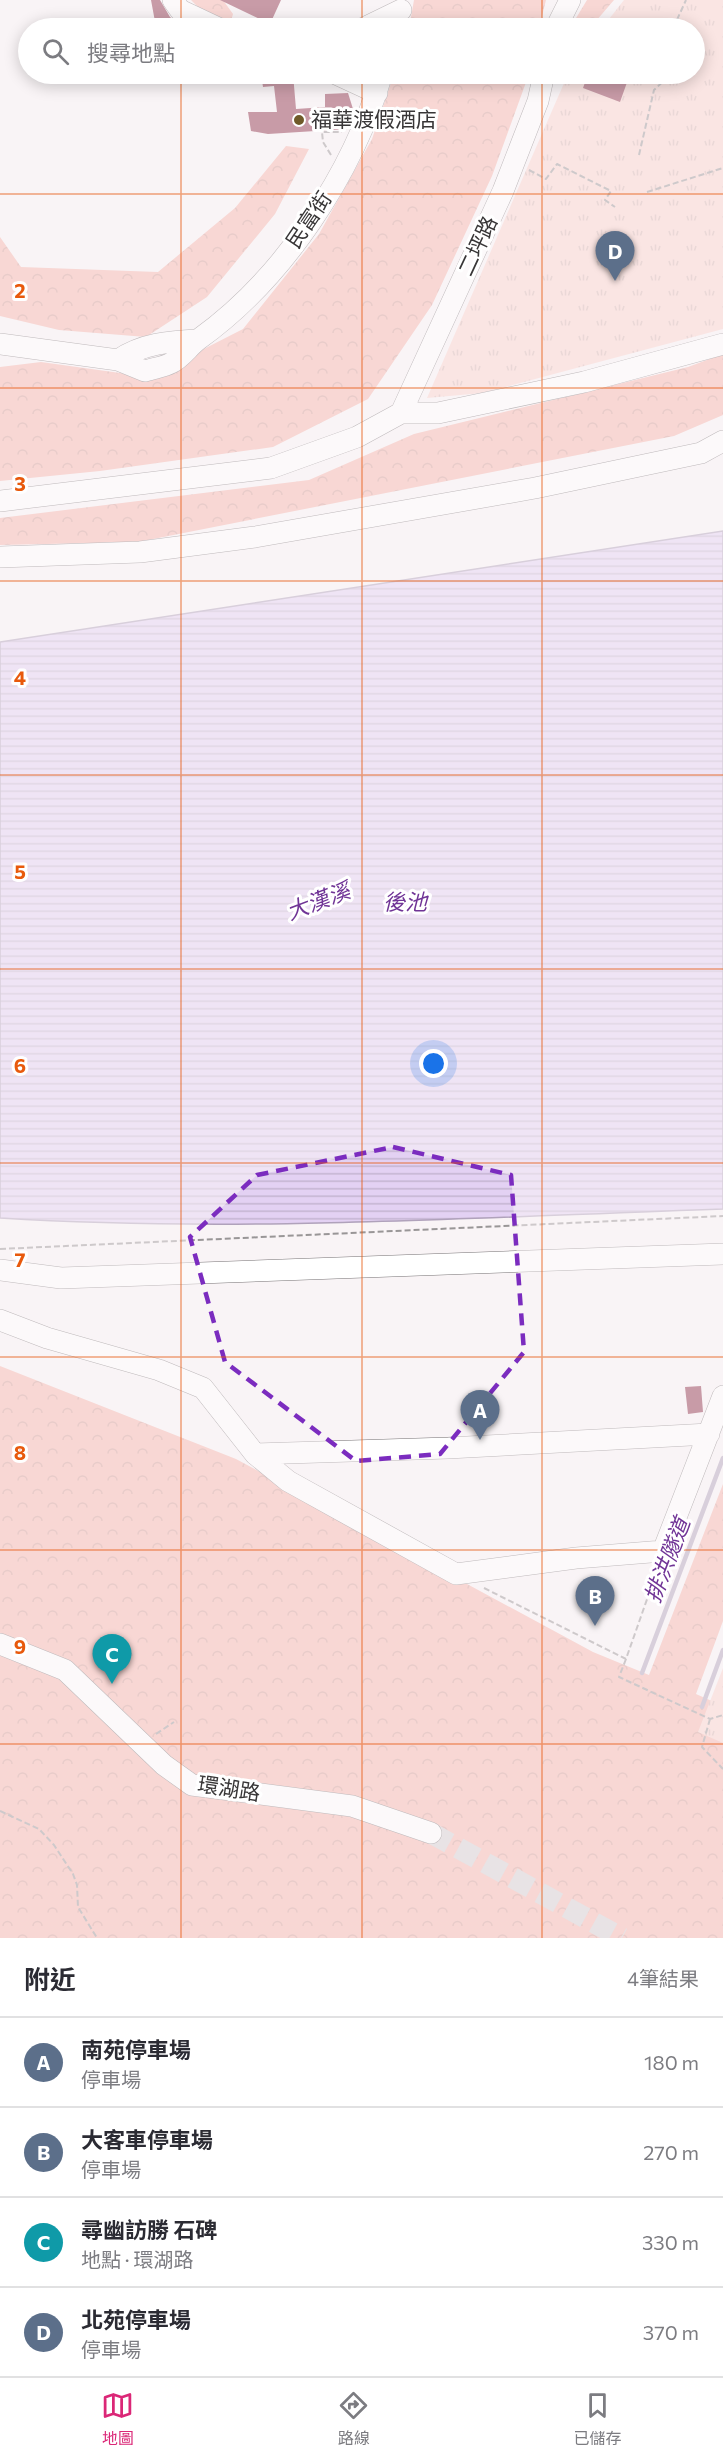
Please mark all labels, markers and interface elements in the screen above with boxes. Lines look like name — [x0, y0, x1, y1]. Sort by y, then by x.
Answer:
search box — [18, 18, 705, 84]
icon: search — [39, 35, 72, 68]
text: 搜尋地點 — [87, 39, 175, 66]
place label: 福華渡假酒店 — [311, 106, 437, 131]
marker: 福華渡假酒店 — [292, 113, 306, 127]
street label: 民富街 — [280, 186, 336, 252]
street label: 二坪路 — [452, 212, 501, 279]
pin: D — [596, 232, 634, 281]
text: 2 — [14, 278, 26, 302]
text: 3 — [14, 471, 26, 495]
text: 4 — [14, 665, 26, 689]
text: 5 — [14, 859, 26, 883]
water label: 大漢溪 — [282, 875, 356, 925]
water label: 後池 — [383, 888, 429, 915]
your location — [419, 1049, 448, 1078]
text: 6 — [14, 1053, 26, 1077]
text: 7 — [15, 1247, 26, 1271]
pin: A — [460, 1390, 500, 1440]
text: 8 — [14, 1440, 26, 1464]
water label: 排洪隧道 — [638, 1511, 696, 1606]
pin: B — [576, 1576, 614, 1626]
text: 9 — [14, 1634, 26, 1658]
pin: C — [92, 1634, 132, 1684]
street label: 環湖路 — [196, 1770, 262, 1805]
text: 附近 — [24, 1963, 76, 1994]
text: 4筆結果 — [627, 1966, 699, 1990]
text: 南苑停車場 — [81, 2036, 191, 2063]
text: A — [36, 2050, 51, 2074]
text: 180 m — [644, 2050, 699, 2074]
text: 停車場 — [81, 2067, 141, 2091]
text: 大客車停車場 — [81, 2126, 213, 2153]
text: B — [37, 2140, 50, 2164]
text: 270 m — [643, 2140, 699, 2164]
text: 停車場 — [81, 2157, 141, 2181]
text: 尋幽訪勝 石碑 — [81, 2216, 217, 2243]
text: C — [37, 2230, 50, 2254]
text: 330 m — [642, 2230, 699, 2254]
text: 地點 · 環湖路 — [81, 2247, 193, 2271]
text: 北苑停車場 — [81, 2306, 191, 2333]
text: D — [36, 2320, 51, 2344]
text: 370 m — [643, 2320, 699, 2344]
text: 停車場 — [81, 2337, 141, 2361]
tab: 地圖 — [101, 2389, 134, 2449]
tab: 路線 — [337, 2389, 370, 2449]
tab: 已儲存 — [573, 2389, 621, 2449]

